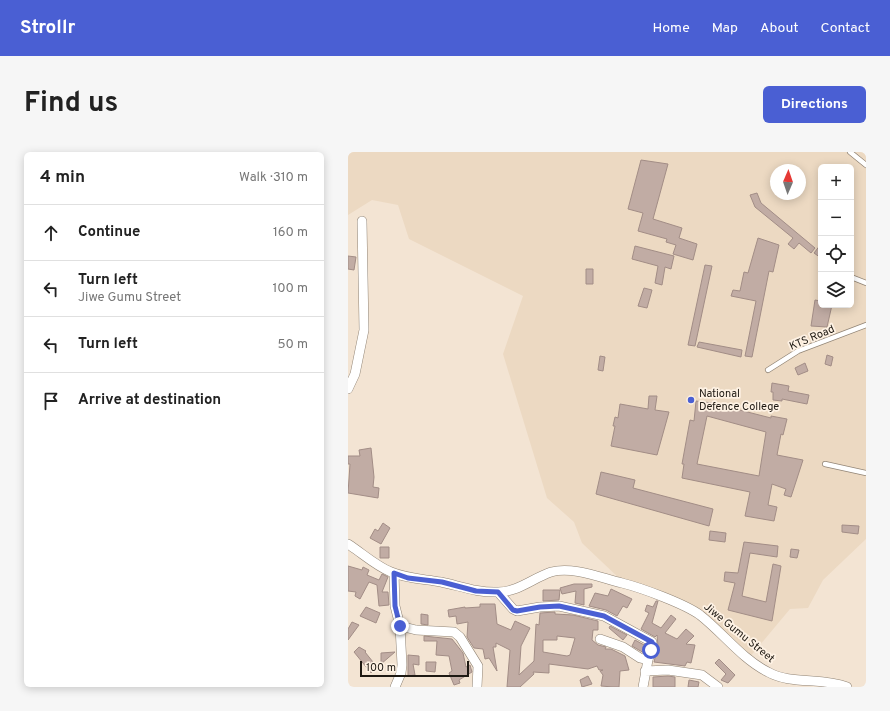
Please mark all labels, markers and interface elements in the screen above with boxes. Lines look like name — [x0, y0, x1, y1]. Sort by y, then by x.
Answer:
text: Strollr — [20, 16, 75, 40]
text: Home — [653, 20, 690, 37]
text: Map — [712, 20, 738, 37]
text: About — [760, 20, 799, 37]
text: Contact — [821, 20, 870, 37]
text: Find us — [24, 86, 118, 122]
button: Directions — [763, 86, 866, 123]
north arrow — [770, 164, 806, 200]
map controls — [818, 164, 854, 308]
button: + — [818, 164, 854, 200]
text: 4 min — [40, 167, 85, 189]
text: Walk · 310 m — [239, 170, 308, 186]
button: − — [818, 200, 854, 236]
icon: ahead — [40, 222, 62, 244]
text: Continue — [78, 223, 140, 242]
text: 160 m — [273, 225, 308, 241]
button: locate — [818, 236, 854, 272]
text: Turn left — [78, 271, 138, 290]
button: layers — [818, 272, 854, 308]
icon: left — [40, 278, 62, 300]
text: 100 m — [272, 281, 308, 297]
text: Jiwe Gumu Street — [78, 290, 181, 306]
street label: KTS Road — [787, 322, 837, 354]
icon: left — [40, 334, 62, 356]
text: Turn left — [78, 335, 138, 354]
text: 50 m — [278, 337, 308, 353]
place label: National Defence College — [699, 387, 779, 414]
icon: arrive — [40, 390, 62, 412]
text: Arrive at destination — [78, 391, 221, 410]
marker: National Defence College — [686, 395, 696, 405]
street label: Jiwe Gumu Street — [701, 600, 777, 666]
route end — [391, 617, 409, 635]
route start — [642, 641, 660, 659]
scale bar — [360, 659, 469, 678]
text: 100 m — [366, 661, 396, 675]

